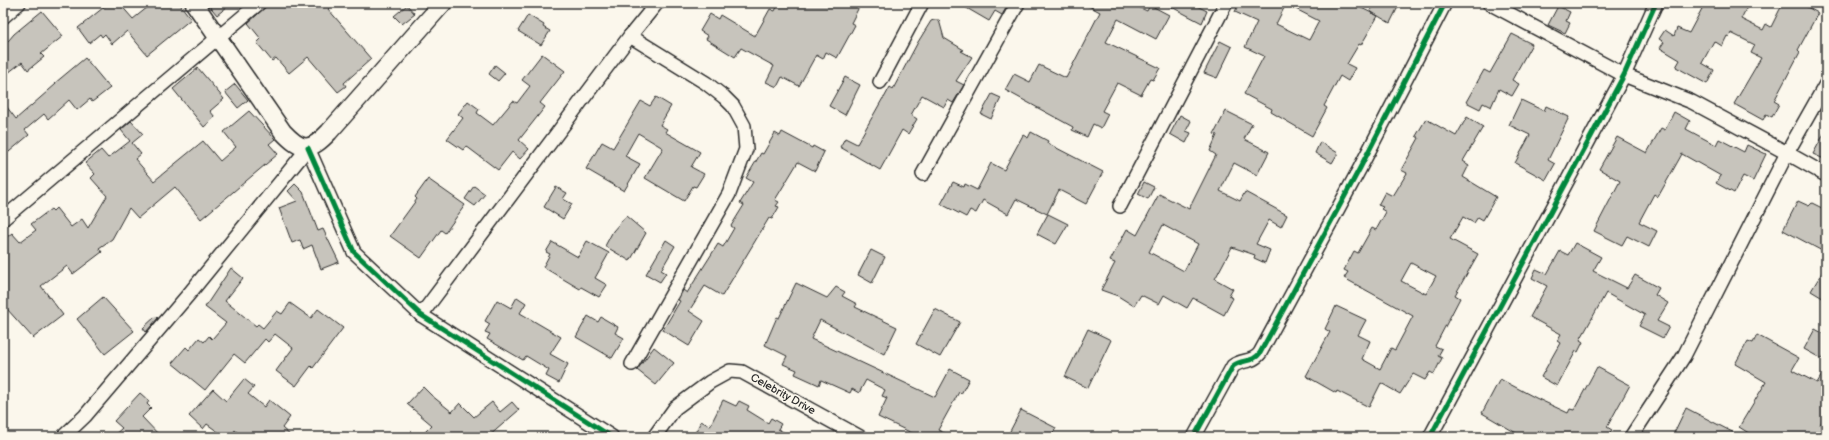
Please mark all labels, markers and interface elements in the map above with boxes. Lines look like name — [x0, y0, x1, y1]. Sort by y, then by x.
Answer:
street label: Celebrity Drive — [748, 371, 818, 417]

